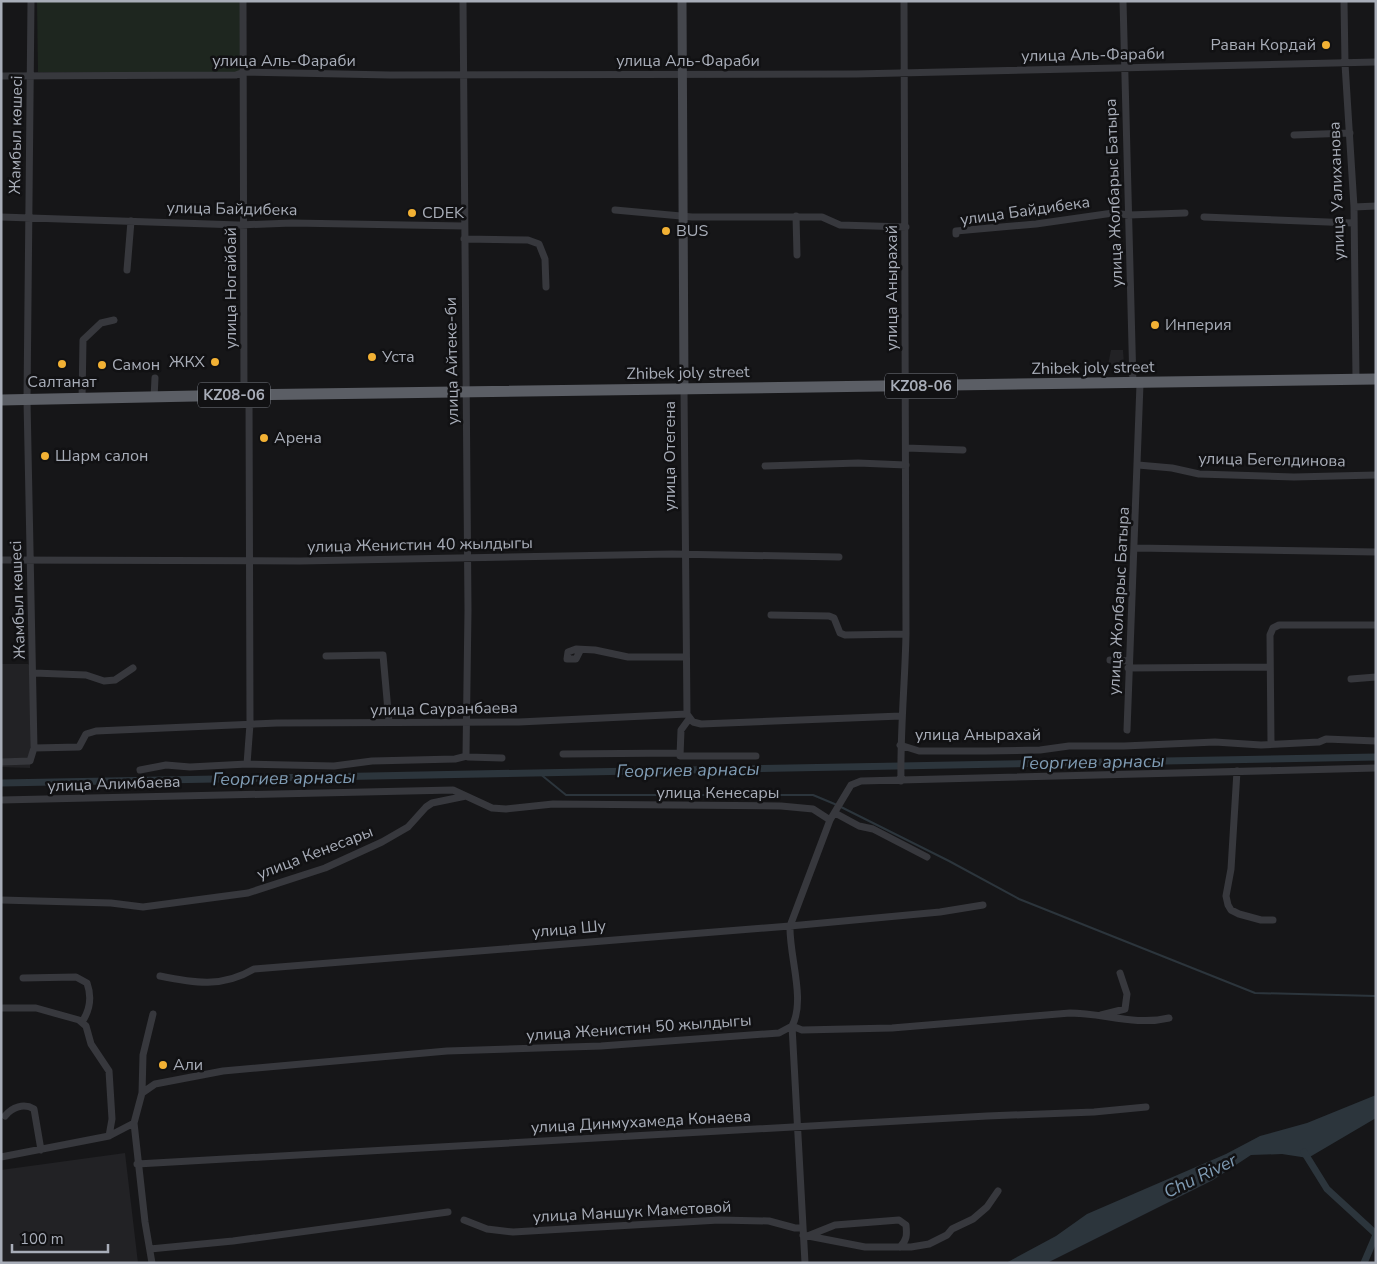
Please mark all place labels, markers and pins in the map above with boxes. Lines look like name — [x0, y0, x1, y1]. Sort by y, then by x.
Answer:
place label: Раван Кордай — [1210, 34, 1316, 56]
marker: Раван Кордай — [1320, 39, 1332, 51]
place label: CDEK — [422, 202, 465, 224]
marker: CDEK — [406, 207, 418, 219]
place label: BUS — [676, 220, 708, 242]
marker: BUS — [660, 225, 672, 237]
place label: Инперия — [1165, 314, 1232, 336]
marker: Инперия — [1149, 319, 1161, 331]
place label: Уста — [381, 346, 415, 368]
place label: ЖКХ — [169, 351, 206, 373]
marker: Уста — [366, 351, 378, 363]
place label: Самон — [112, 354, 160, 376]
marker: ЖКХ — [209, 356, 221, 368]
marker: Салтанат — [56, 358, 68, 370]
marker: Самон — [96, 359, 108, 371]
place label: Салтанат — [27, 371, 98, 393]
place label: Арена — [274, 427, 322, 449]
marker: Арена — [258, 432, 270, 444]
place label: Шарм салон — [55, 445, 148, 467]
marker: Шарм салон — [39, 450, 51, 462]
place label: Али — [173, 1054, 203, 1076]
marker: Али — [157, 1059, 169, 1071]

